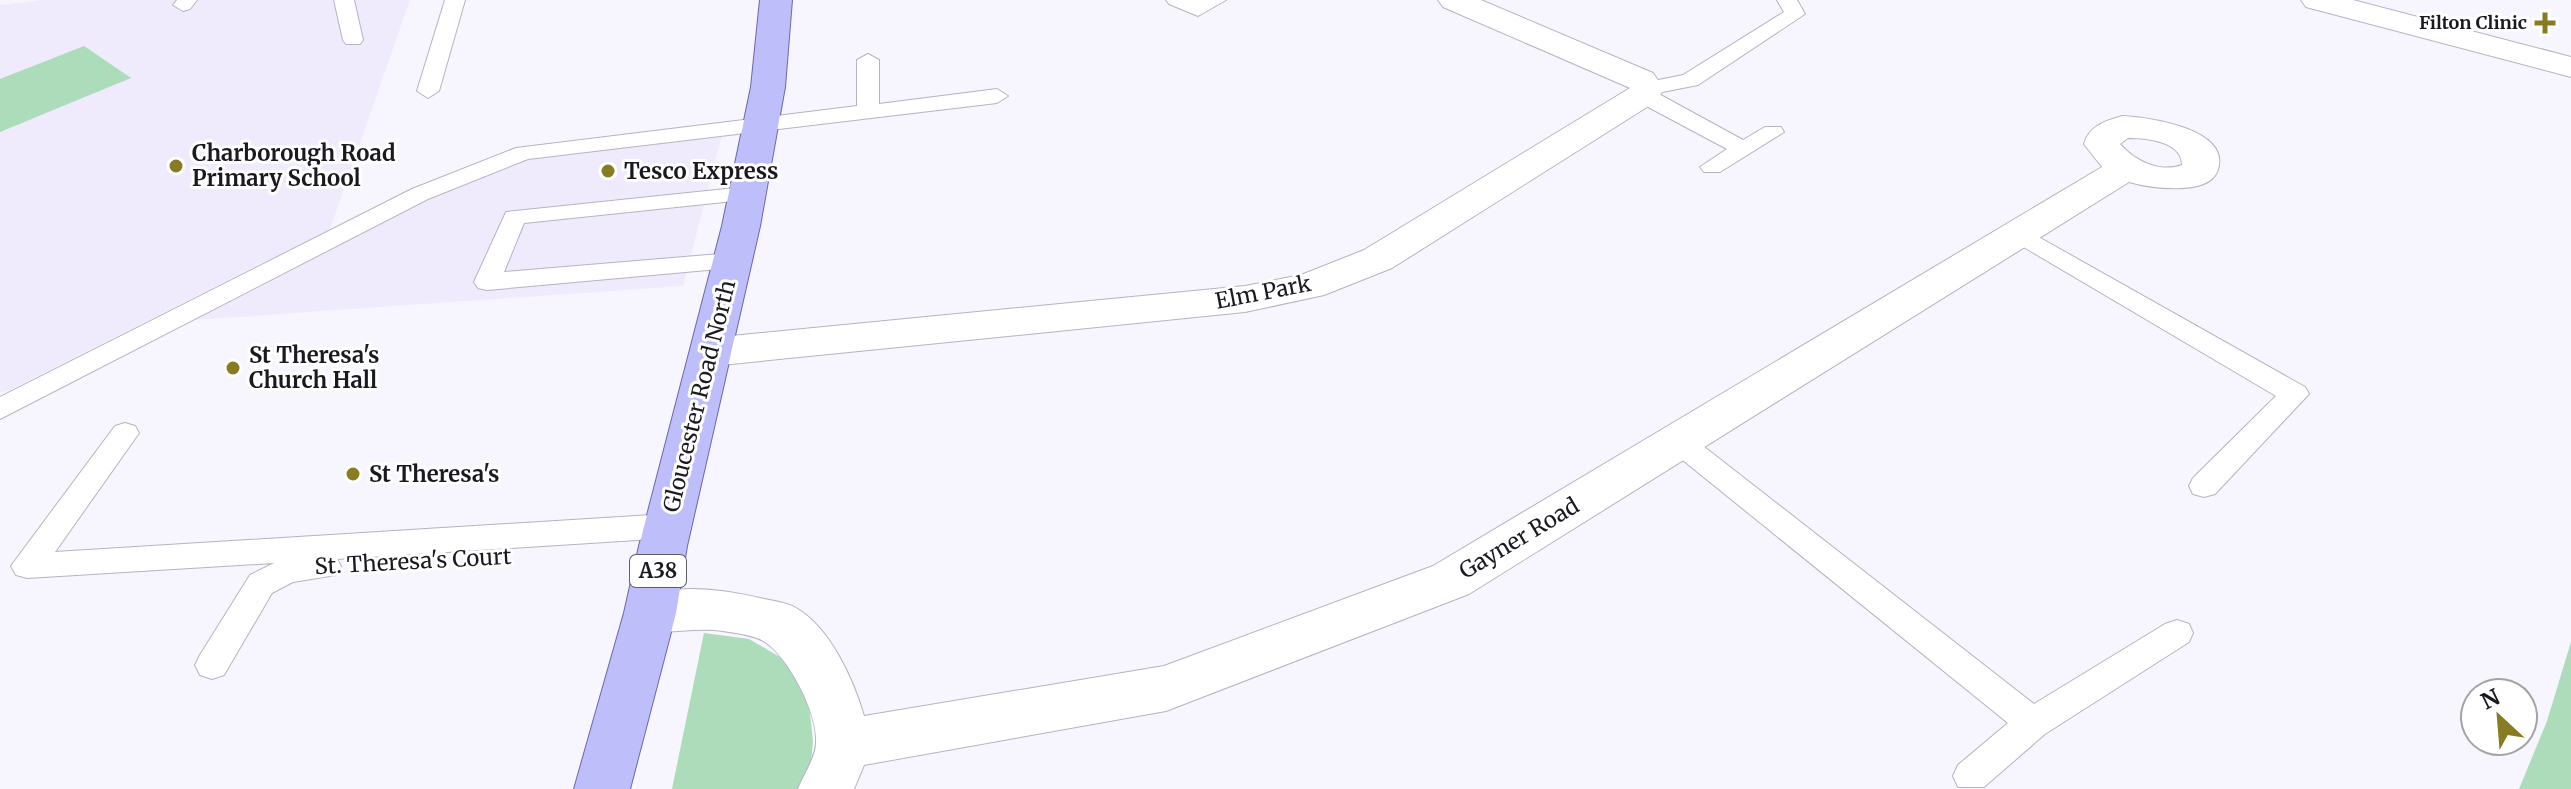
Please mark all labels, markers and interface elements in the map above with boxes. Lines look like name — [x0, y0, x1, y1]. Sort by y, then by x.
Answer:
place label: Filton Clinic — [2419, 11, 2527, 34]
marker: Filton Clinic — [2534, 12, 2556, 34]
place label: Charborough Road Primary School — [192, 139, 396, 192]
marker: Charborough Road Primary School — [167, 157, 185, 175]
place label: Tesco Express — [624, 157, 778, 185]
marker: Tesco Express — [599, 162, 617, 180]
street label: Elm Park — [1213, 269, 1313, 315]
street label: Gloucester Road North — [657, 277, 742, 515]
place label: St Theresa's Church Hall — [249, 341, 379, 394]
marker: St Theresa's Church Hall — [224, 359, 242, 377]
place label: St Theresa's — [369, 460, 499, 488]
marker: St Theresa's — [344, 465, 362, 483]
street label: Gayner Road — [1454, 491, 1584, 585]
street label: St. Theresa's Court — [314, 542, 512, 580]
road number: A38 — [630, 555, 686, 587]
north arrow — [2459, 677, 2539, 757]
text: N — [2476, 682, 2505, 715]

